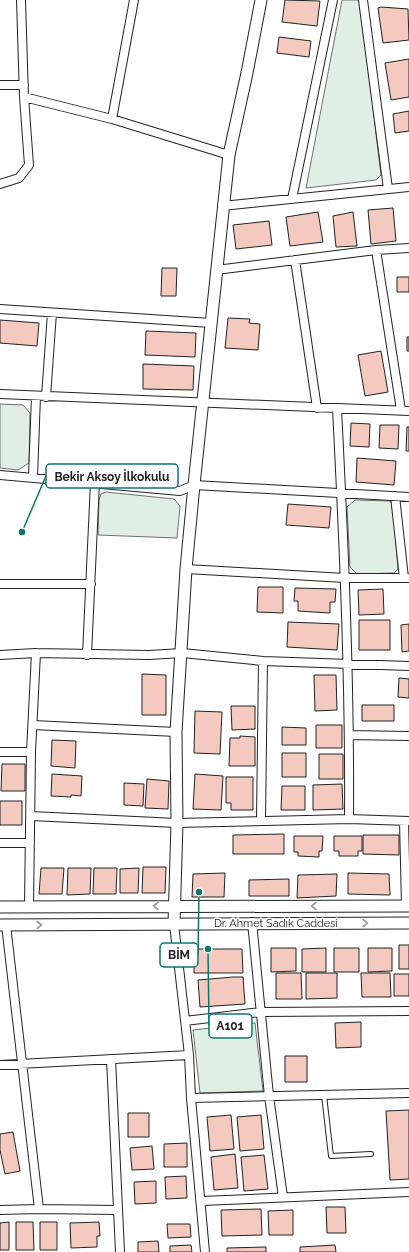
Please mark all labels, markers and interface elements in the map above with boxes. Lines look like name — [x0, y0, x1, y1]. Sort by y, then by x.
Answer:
callout: Bekir Aksoy İlkokulu — [46, 464, 178, 488]
text: Bekir Aksoy İlkokulu — [54, 469, 170, 484]
one-way arrow — [153, 901, 159, 910]
one-way arrow — [311, 902, 317, 910]
street label: Dr. Ahmet Sadık Caddesi — [214, 917, 338, 930]
one-way arrow — [362, 919, 368, 927]
one-way arrow — [36, 921, 42, 929]
callout: BİM — [160, 943, 198, 967]
text: BİM — [168, 947, 190, 962]
callout: A101 — [209, 1014, 252, 1038]
text: A101 — [216, 1019, 244, 1033]

